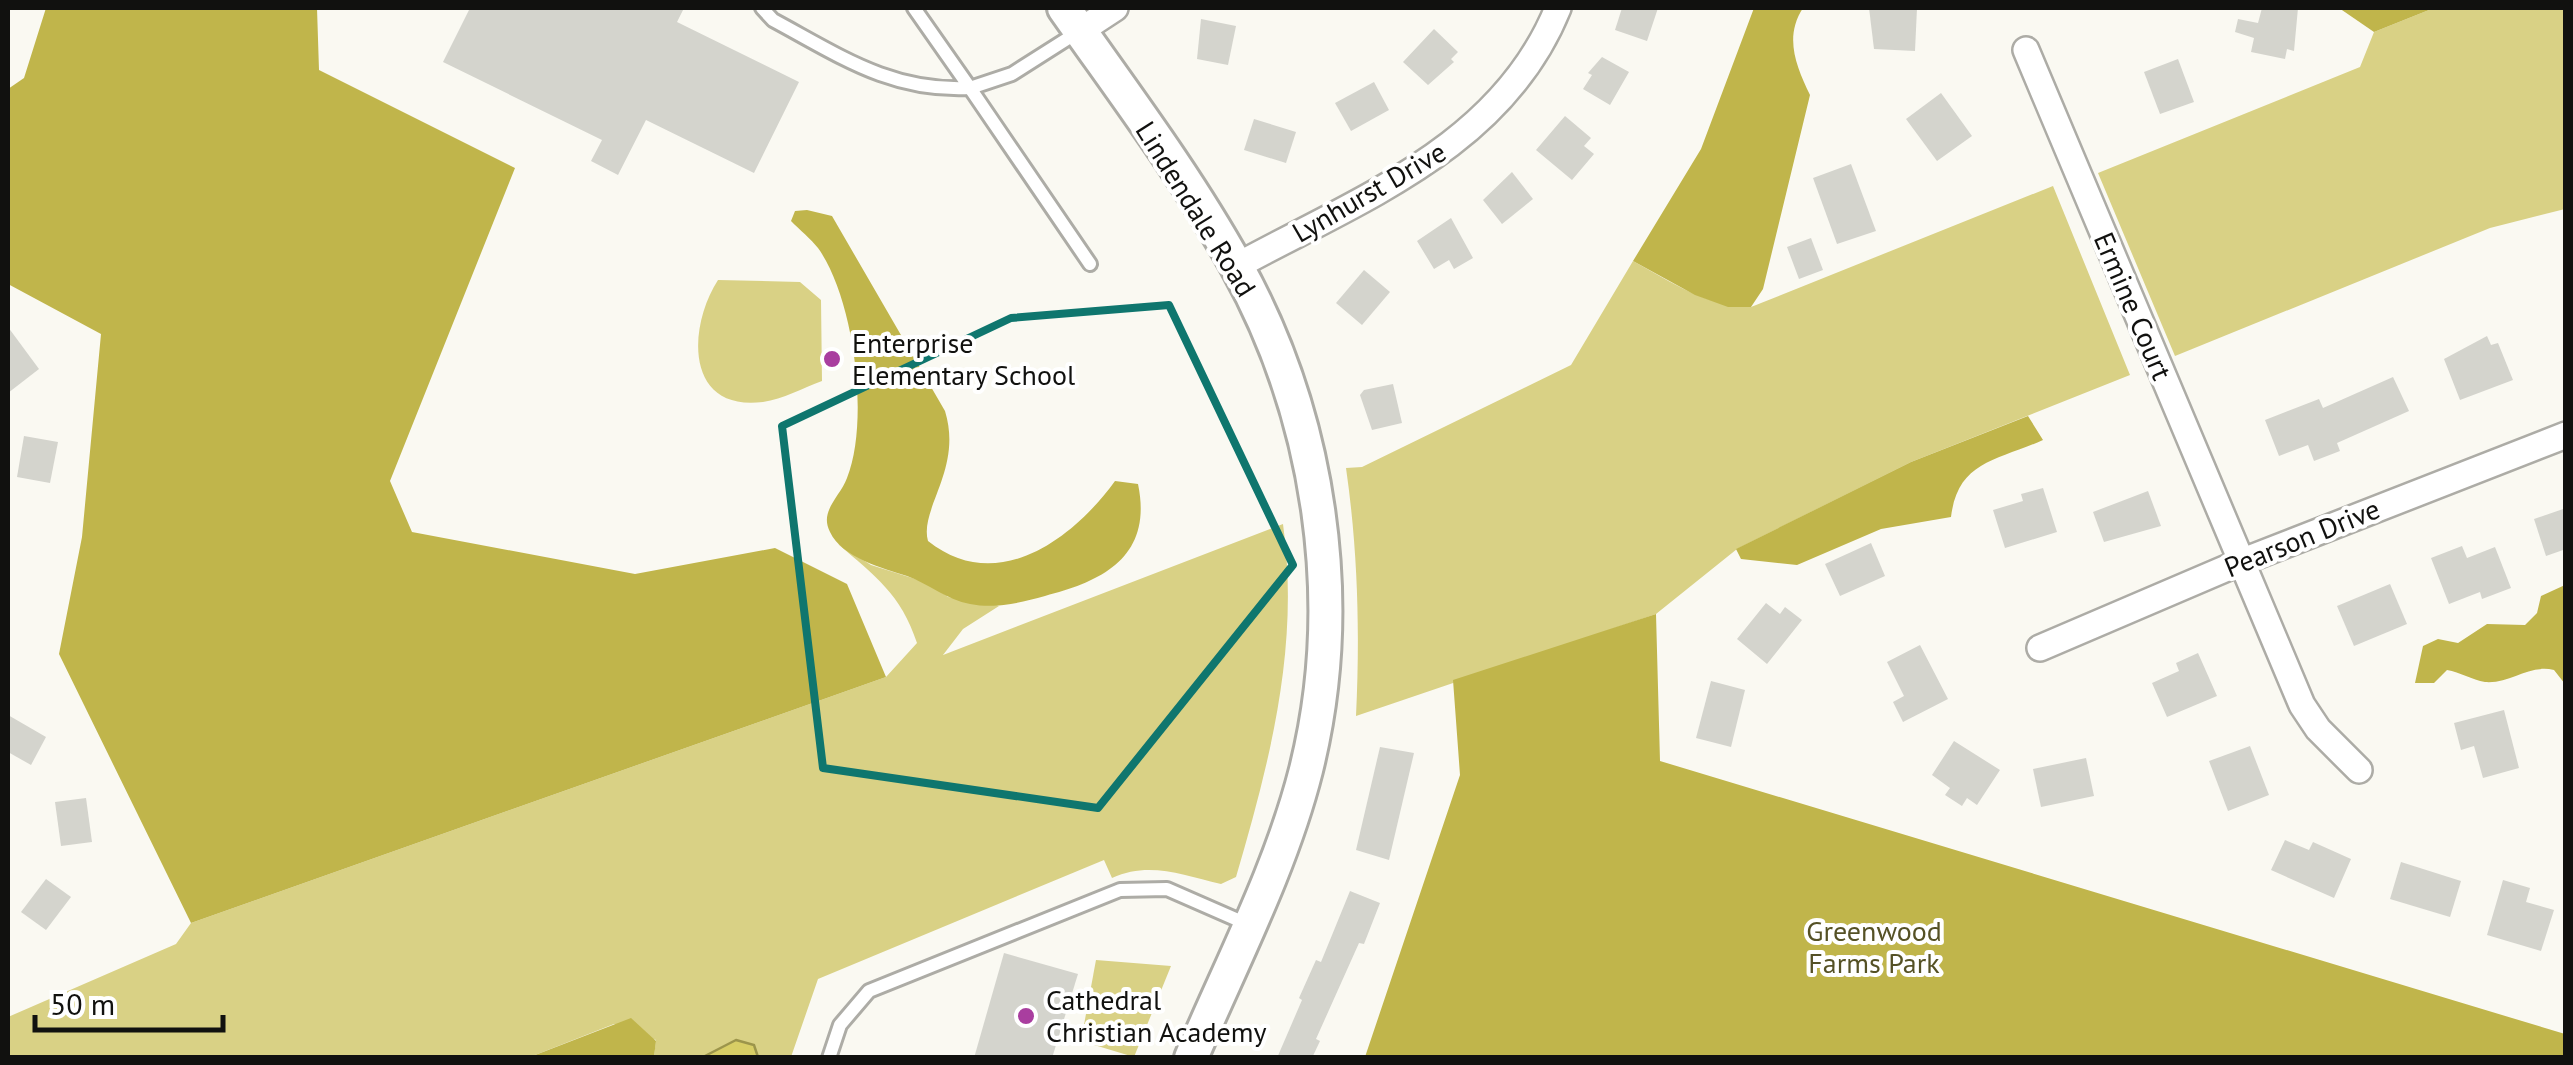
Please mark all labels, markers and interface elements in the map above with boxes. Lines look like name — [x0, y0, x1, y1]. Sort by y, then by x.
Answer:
street label: Lindendale Road — [1128, 114, 1265, 303]
street label: Lynhurst Drive — [1285, 133, 1452, 250]
street label: Ermine Court — [2086, 226, 2181, 386]
place label: Enterprise Elementary School — [852, 324, 1075, 393]
marker: Enterprise Elementary School — [821, 348, 843, 370]
street label: Pearson Drive — [2219, 490, 2385, 586]
park label: Greenwood Farms Park — [1806, 912, 1942, 981]
scale bar — [35, 970, 222, 1032]
place label: Cathedral Christian Academy — [1046, 981, 1267, 1050]
text: 50 m — [50, 984, 115, 1023]
marker: Cathedral Christian Academy — [1015, 1005, 1037, 1027]

